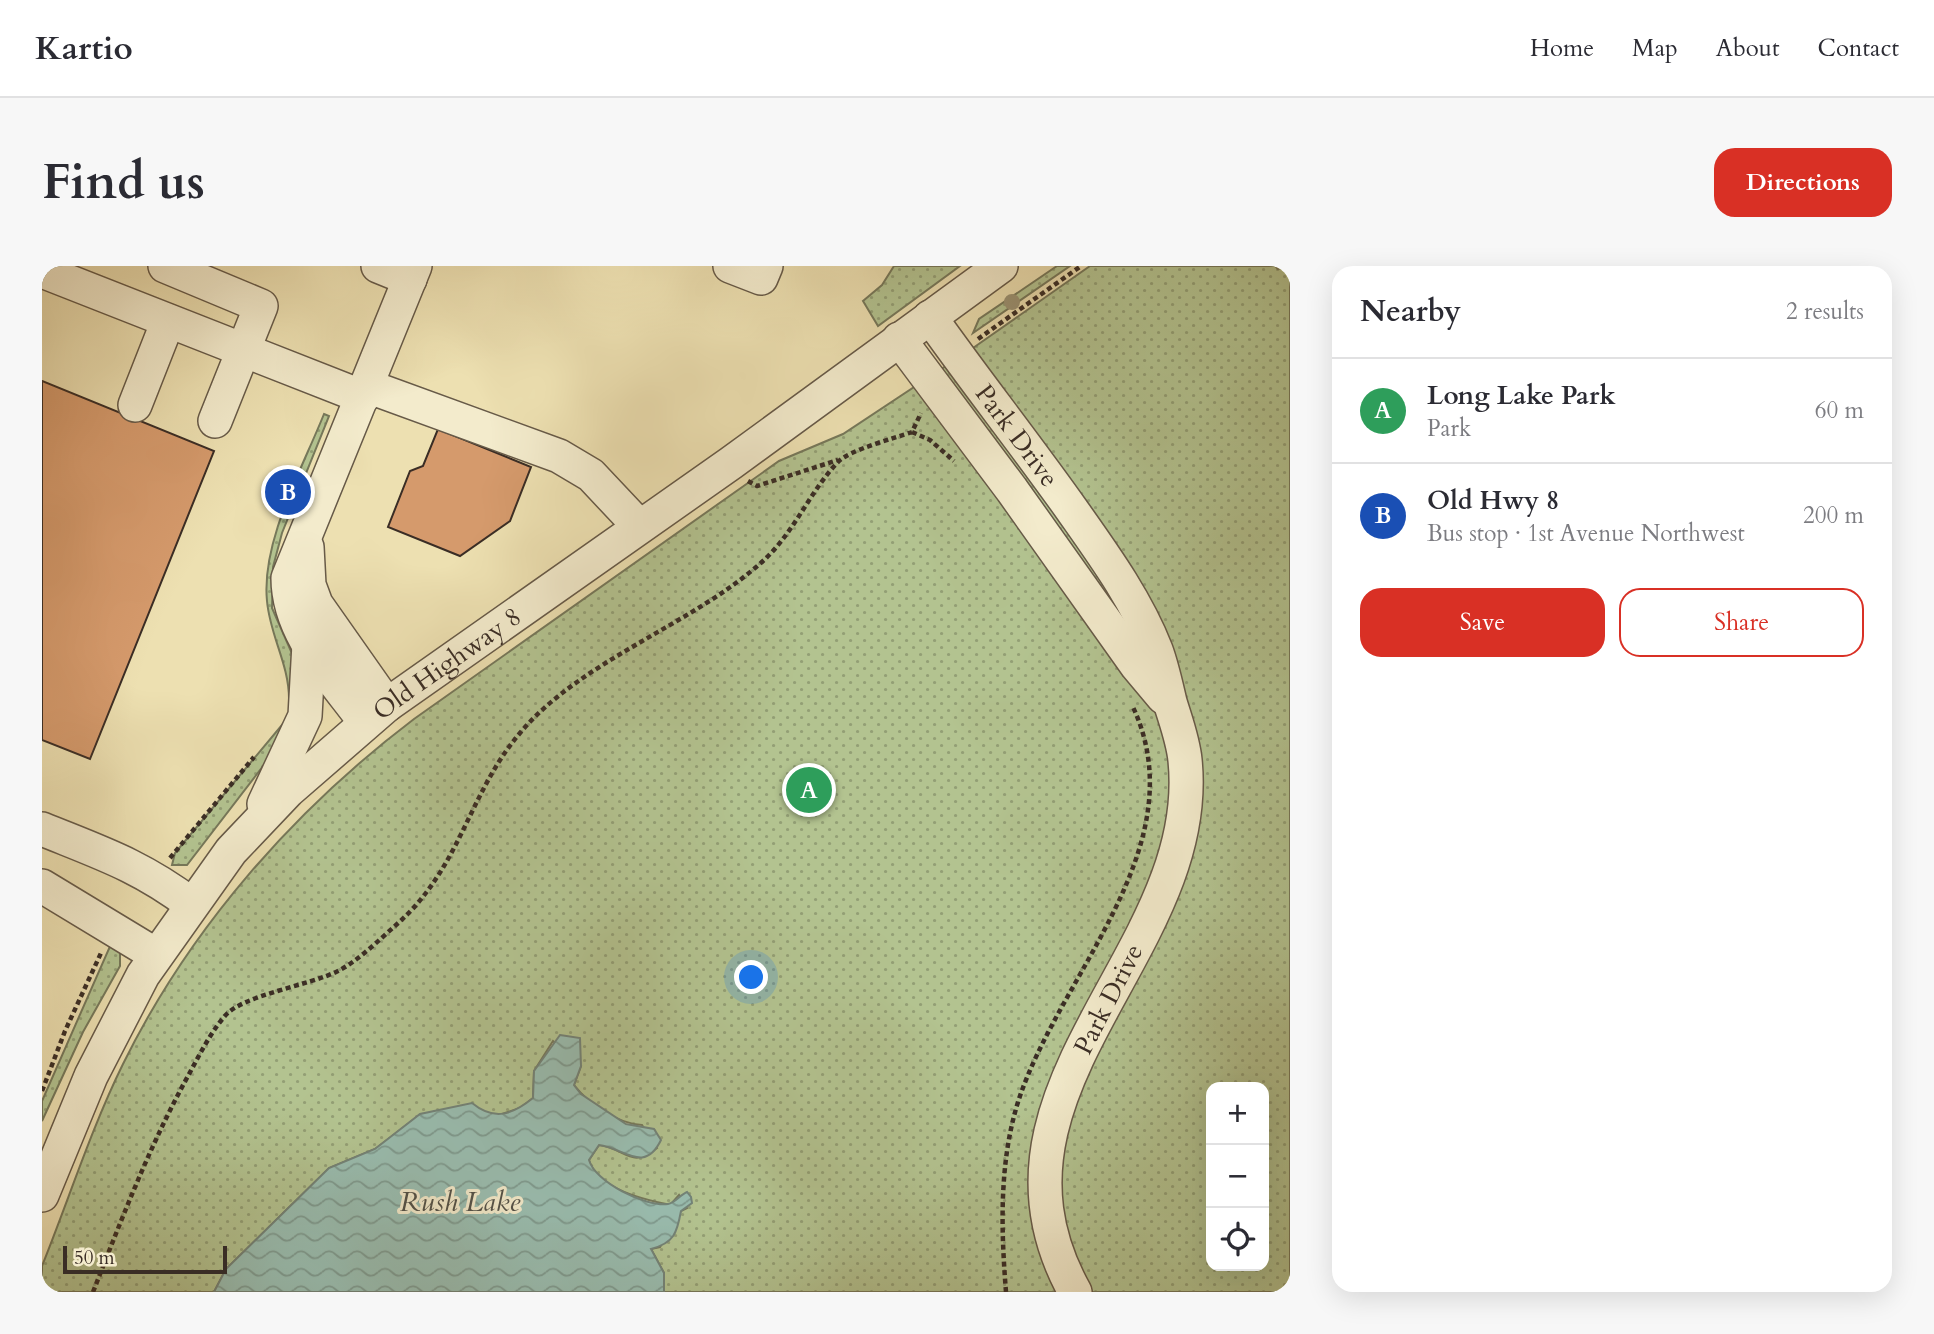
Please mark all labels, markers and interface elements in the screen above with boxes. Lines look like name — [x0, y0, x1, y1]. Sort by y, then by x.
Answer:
text: Kartio — [35, 26, 133, 71]
text: Home — [1530, 32, 1594, 65]
text: Map — [1632, 32, 1678, 65]
text: About — [1716, 32, 1780, 65]
text: Contact — [1818, 32, 1899, 65]
button: Directions — [1714, 148, 1892, 217]
text: Find us — [42, 149, 205, 216]
text: Nearby — [1360, 291, 1461, 332]
text: 2 results — [1786, 296, 1864, 327]
street label: Park Drive — [967, 377, 1067, 494]
text: Long Lake Park — [1427, 378, 1616, 413]
text: A — [1374, 395, 1392, 426]
text: 60 m — [1815, 395, 1864, 426]
text: Park — [1427, 413, 1471, 444]
pin: B — [265, 466, 311, 518]
text: Old Hwy 8 — [1427, 483, 1559, 518]
text: B — [1375, 500, 1391, 531]
text: 200 m — [1803, 500, 1864, 531]
text: Bus stop · 1st Avenue Northwest — [1427, 518, 1745, 549]
button: Save — [1360, 588, 1605, 657]
button: Share — [1619, 588, 1864, 657]
street label: Old Highway 8 — [365, 599, 528, 728]
pin: A — [786, 764, 832, 816]
street label: Park Drive — [1066, 938, 1151, 1061]
your location — [734, 960, 768, 994]
map controls — [1206, 1082, 1269, 1271]
button: + — [1206, 1082, 1269, 1145]
button: − — [1206, 1145, 1269, 1208]
water label: Rush Lake — [400, 1183, 520, 1221]
button: locate — [1206, 1208, 1269, 1271]
scale bar — [63, 1243, 228, 1275]
text: 50 m — [74, 1245, 115, 1271]

